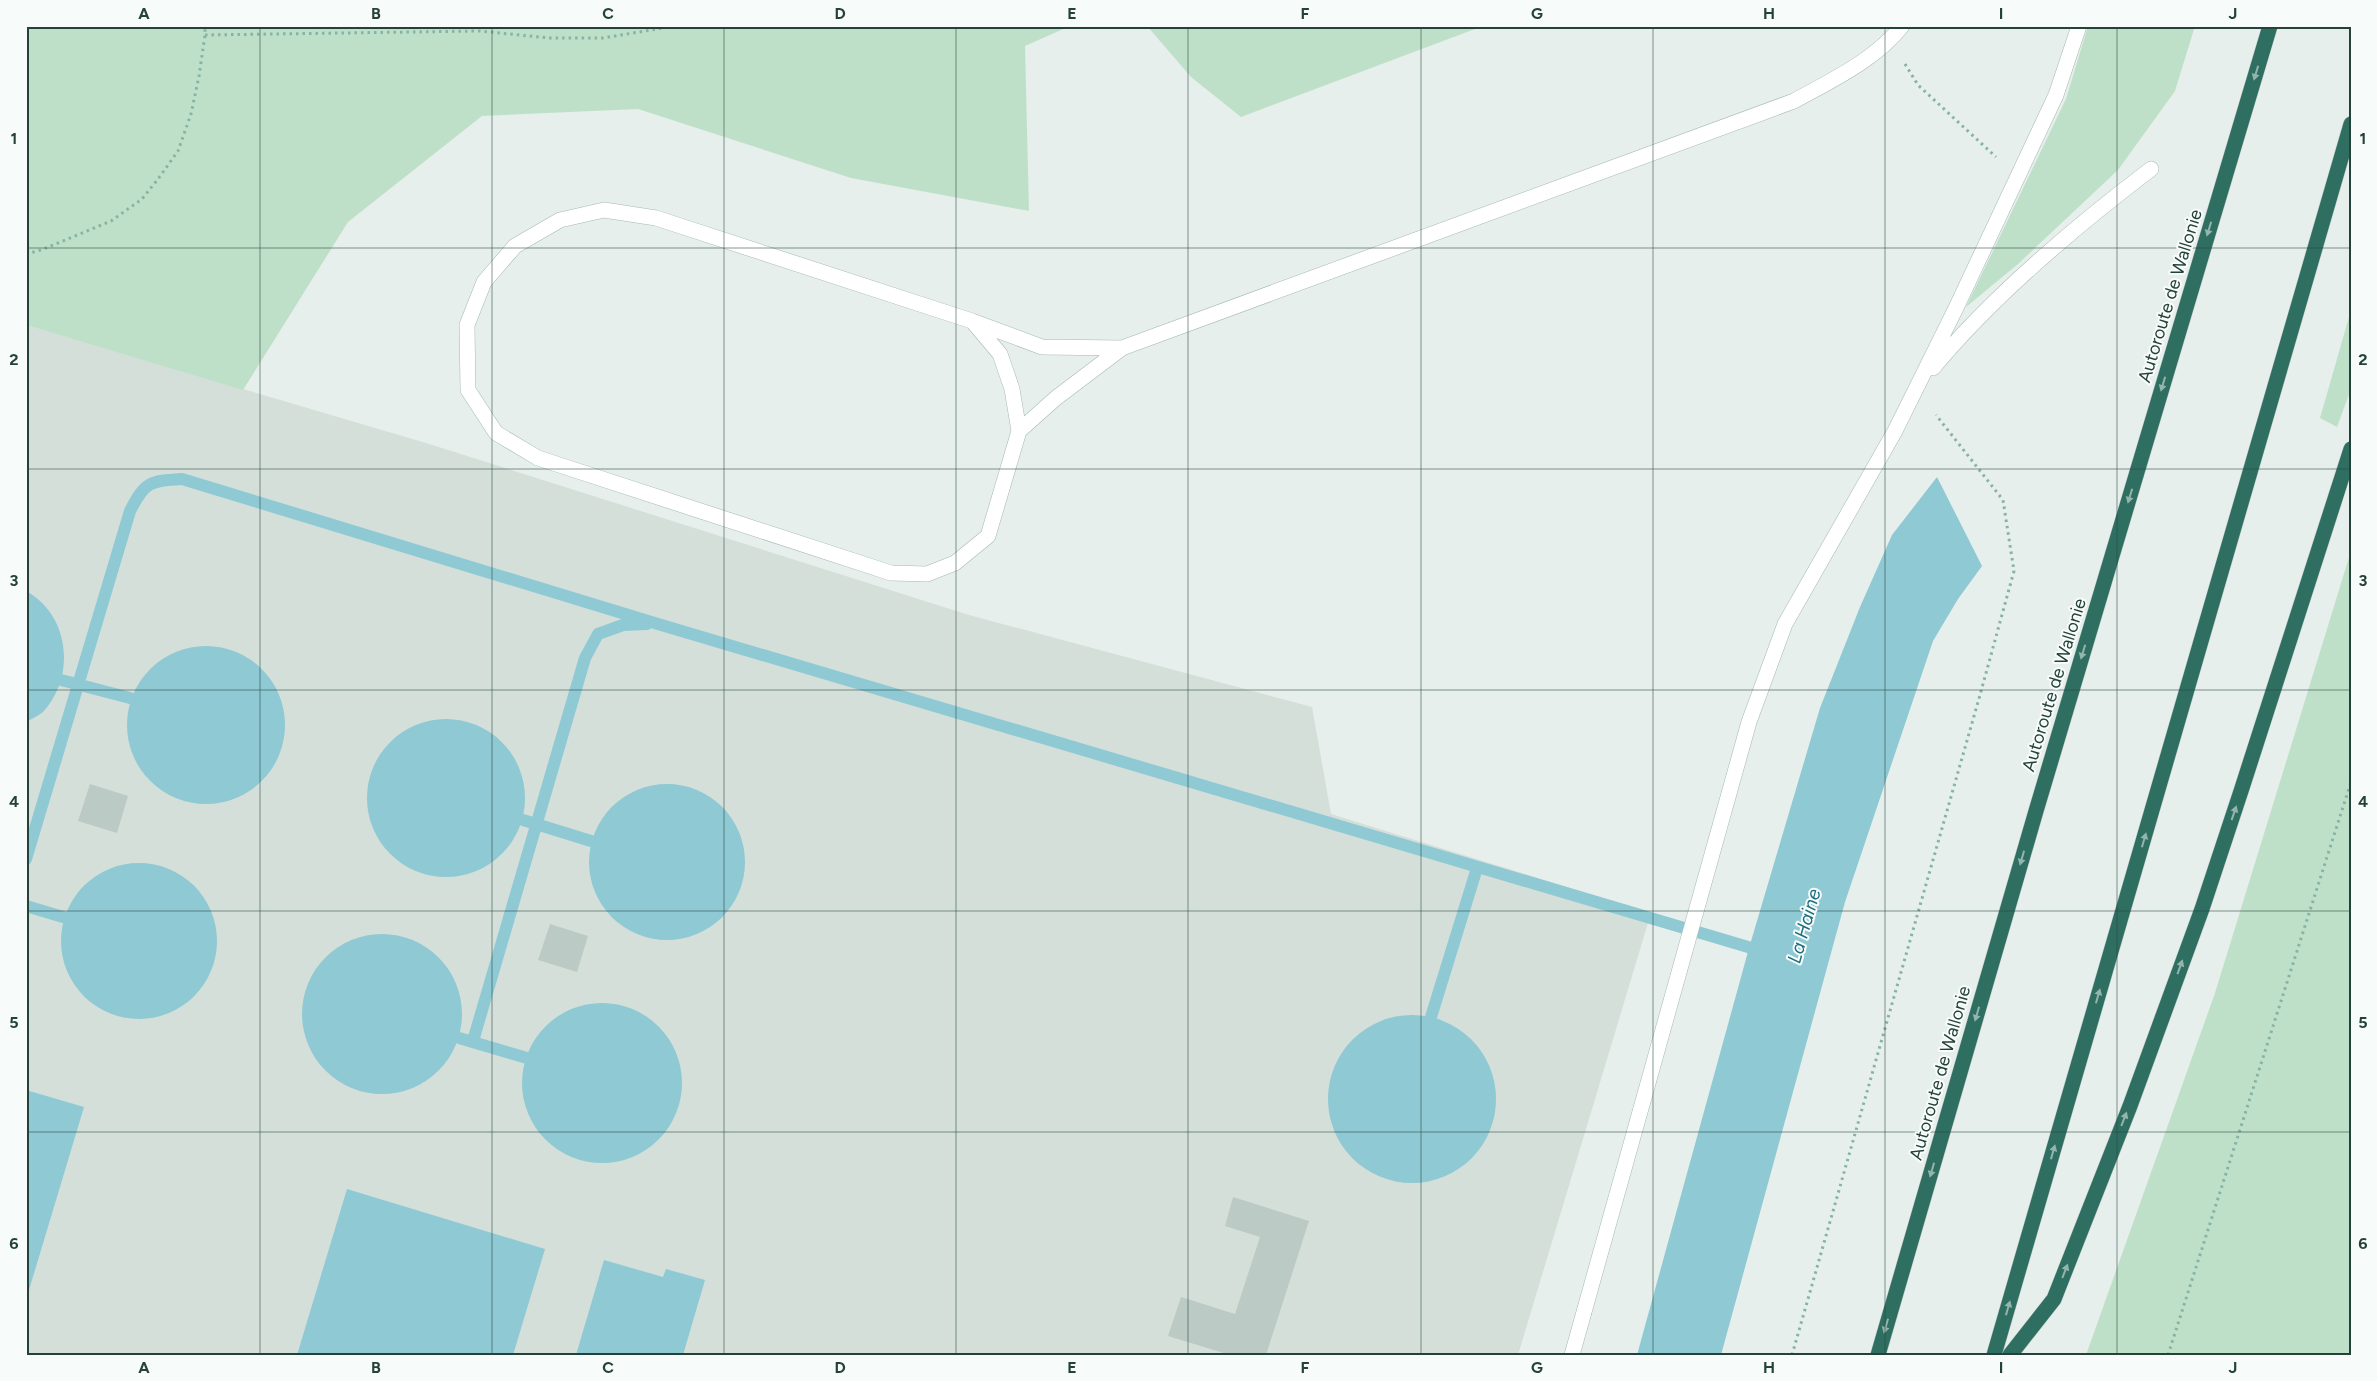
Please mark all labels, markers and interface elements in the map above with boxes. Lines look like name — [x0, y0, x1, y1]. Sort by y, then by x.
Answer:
text: A — [138, 4, 150, 23]
text: B — [371, 4, 381, 23]
text: C — [602, 4, 614, 23]
text: D — [834, 4, 846, 23]
text: E — [1067, 4, 1077, 23]
text: F — [1301, 4, 1310, 23]
text: G — [1531, 4, 1543, 23]
text: H — [1763, 4, 1775, 23]
text: I — [1999, 4, 2003, 23]
text: J — [2229, 4, 2237, 23]
one-way arrow — [2251, 66, 2259, 81]
text: 1 — [11, 129, 17, 148]
text: 1 — [2360, 129, 2366, 148]
street label: Autoroute de Wallonie — [2133, 207, 2207, 385]
one-way arrow — [2205, 221, 2213, 236]
text: 2 — [9, 350, 19, 369]
text: 2 — [2358, 350, 2368, 369]
one-way arrow — [2159, 377, 2167, 392]
one-way arrow — [2125, 489, 2133, 504]
text: 3 — [10, 571, 19, 590]
text: 3 — [2359, 571, 2368, 590]
street label: Autoroute de Wallonie — [2017, 596, 2091, 774]
one-way arrow — [2079, 645, 2087, 660]
text: 4 — [9, 792, 19, 811]
text: 4 — [2358, 792, 2368, 811]
one-way arrow — [2230, 806, 2238, 821]
one-way arrow — [2140, 832, 2148, 847]
one-way arrow — [2018, 851, 2026, 866]
water label: La Haine — [1782, 885, 1826, 966]
one-way arrow — [2176, 959, 2184, 974]
street label: Autoroute de Wallonie — [1905, 983, 1975, 1163]
one-way arrow — [2095, 988, 2103, 1003]
one-way arrow — [1972, 1007, 1980, 1022]
text: 5 — [9, 1013, 19, 1032]
text: 5 — [2358, 1013, 2368, 1032]
one-way arrow — [2121, 1112, 2129, 1127]
one-way arrow — [2050, 1144, 2058, 1159]
one-way arrow — [1927, 1163, 1935, 1178]
text: 6 — [9, 1234, 19, 1253]
text: 6 — [2358, 1234, 2368, 1253]
one-way arrow — [2062, 1264, 2070, 1278]
one-way arrow — [2004, 1300, 2012, 1316]
one-way arrow — [1882, 1319, 1890, 1334]
text: A — [138, 1358, 150, 1377]
text: B — [371, 1358, 381, 1377]
text: C — [602, 1358, 614, 1377]
text: D — [834, 1358, 846, 1377]
text: E — [1067, 1358, 1077, 1377]
text: F — [1301, 1358, 1310, 1377]
text: G — [1531, 1358, 1543, 1377]
text: H — [1763, 1358, 1775, 1377]
text: I — [1999, 1358, 2003, 1377]
text: J — [2229, 1358, 2237, 1377]

